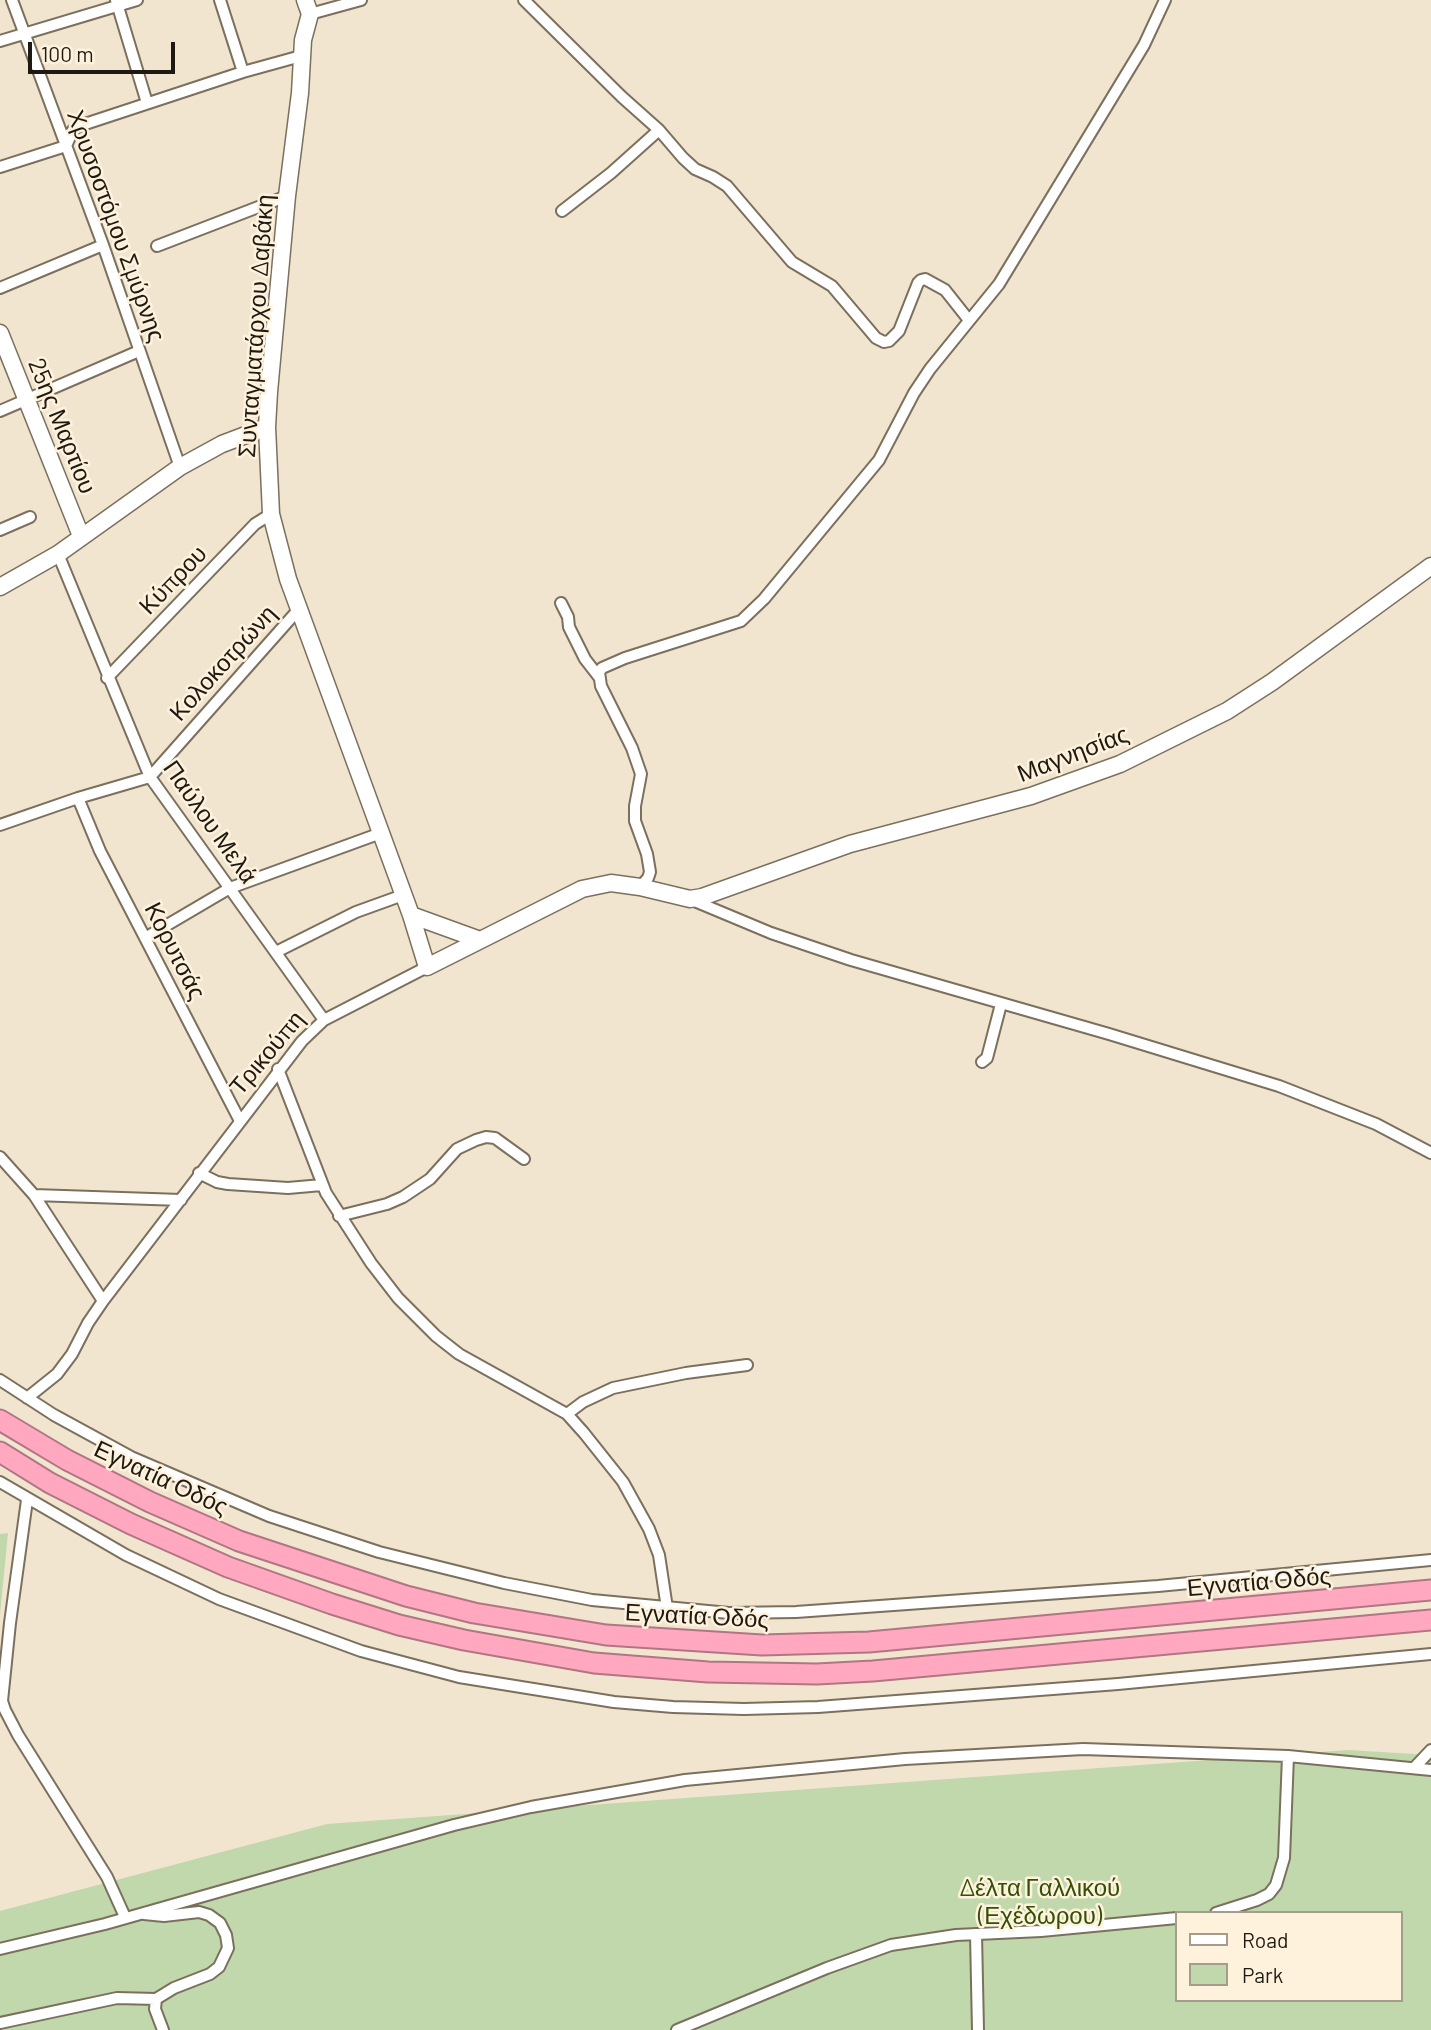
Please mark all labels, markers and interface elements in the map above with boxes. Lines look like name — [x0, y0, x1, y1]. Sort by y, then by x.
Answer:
scale bar — [32, 28, 178, 72]
text: 100 m — [41, 41, 94, 66]
street label: Χρυσοστόμου Σμύρνης — [61, 106, 171, 346]
street label: Συνταγματάρχου Δαβάκη — [232, 193, 280, 459]
street label: 25ης Μαρτίου — [22, 354, 102, 498]
street label: Κύπρου — [133, 540, 213, 620]
street label: Κολοκοτρώνη — [164, 599, 282, 727]
street label: Μαγνησίας — [1013, 720, 1133, 788]
street label: Παύλου Μελά — [157, 755, 263, 889]
street label: Κορυτσάς — [138, 898, 212, 1004]
street label: Τρικούπη — [224, 1005, 310, 1101]
street label: Εγνατία Οδός — [90, 1434, 232, 1522]
street label: Εγνατία Οδός — [1186, 1561, 1332, 1603]
street label: Εγνατία Οδός — [624, 1598, 770, 1634]
park label: Δέλτα Γαλλικού (Εχέδωρου) — [960, 1874, 1120, 1930]
legend — [1176, 1911, 1403, 2002]
text: Road — [1242, 1927, 1288, 1952]
text: Park — [1242, 1962, 1283, 1987]

